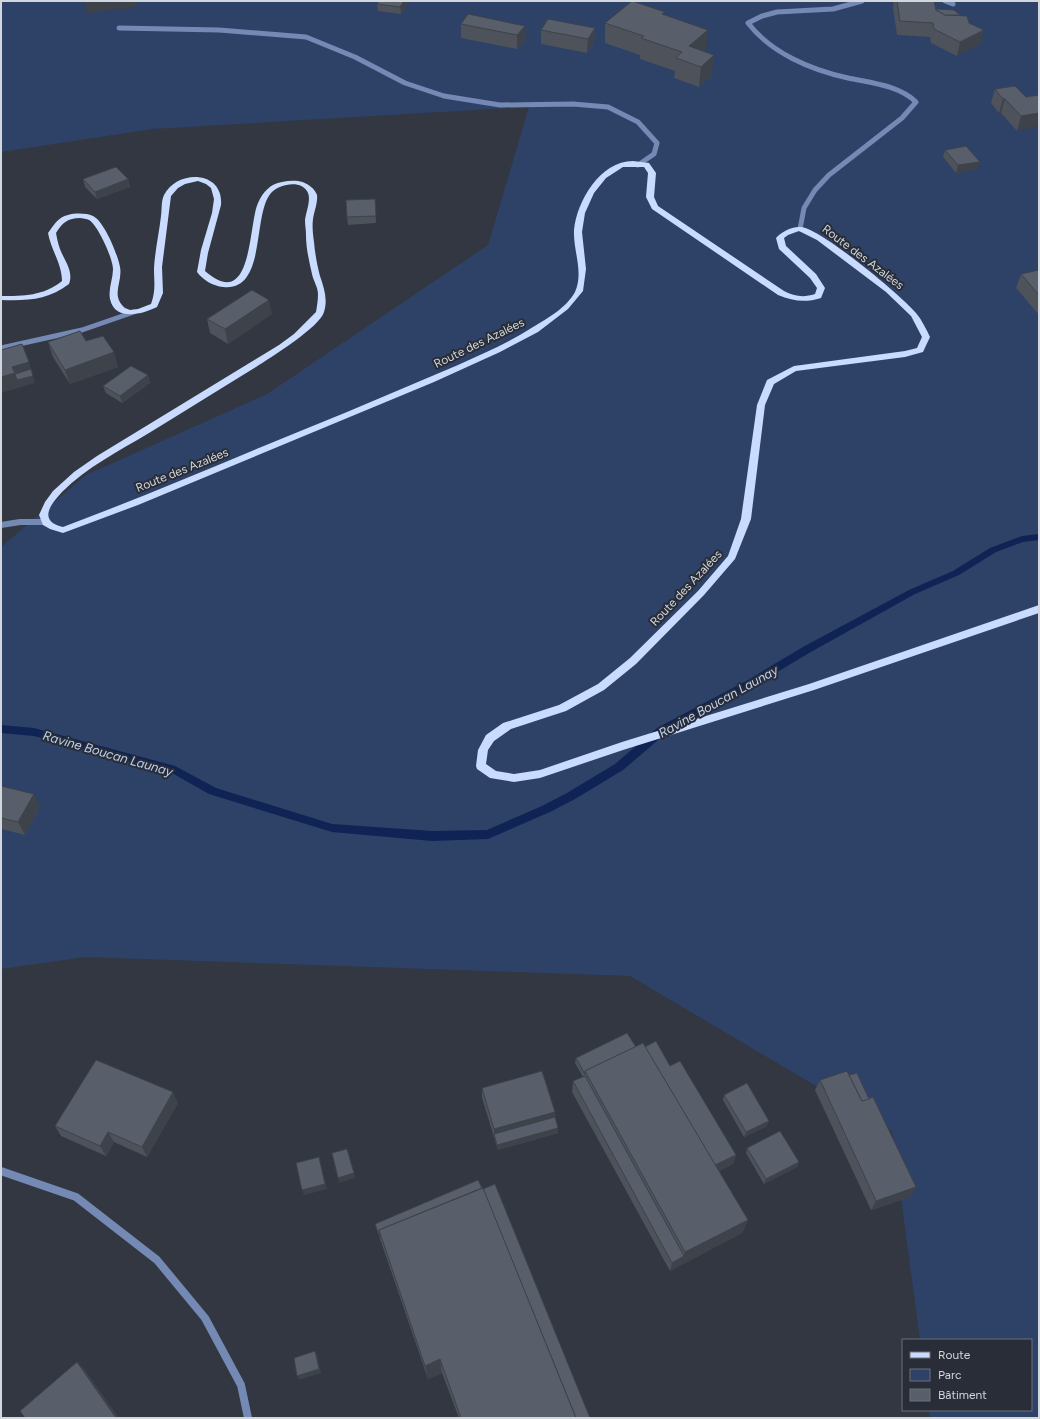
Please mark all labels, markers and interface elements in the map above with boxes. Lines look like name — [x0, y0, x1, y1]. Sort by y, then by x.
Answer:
street label: Route des Azalées — [819, 222, 907, 293]
street label: Route des Azalées — [432, 315, 527, 371]
street label: Route des Azalées — [134, 445, 231, 495]
street label: Route des Azalées — [647, 547, 725, 629]
water label: Ravine Boucan Launay — [656, 662, 782, 741]
water label: Ravine Boucan Launay — [41, 728, 176, 780]
legend — [902, 1339, 1032, 1411]
text: Route — [938, 1348, 971, 1362]
text: Parc — [938, 1368, 962, 1382]
text: Bâtiment — [938, 1388, 987, 1402]

